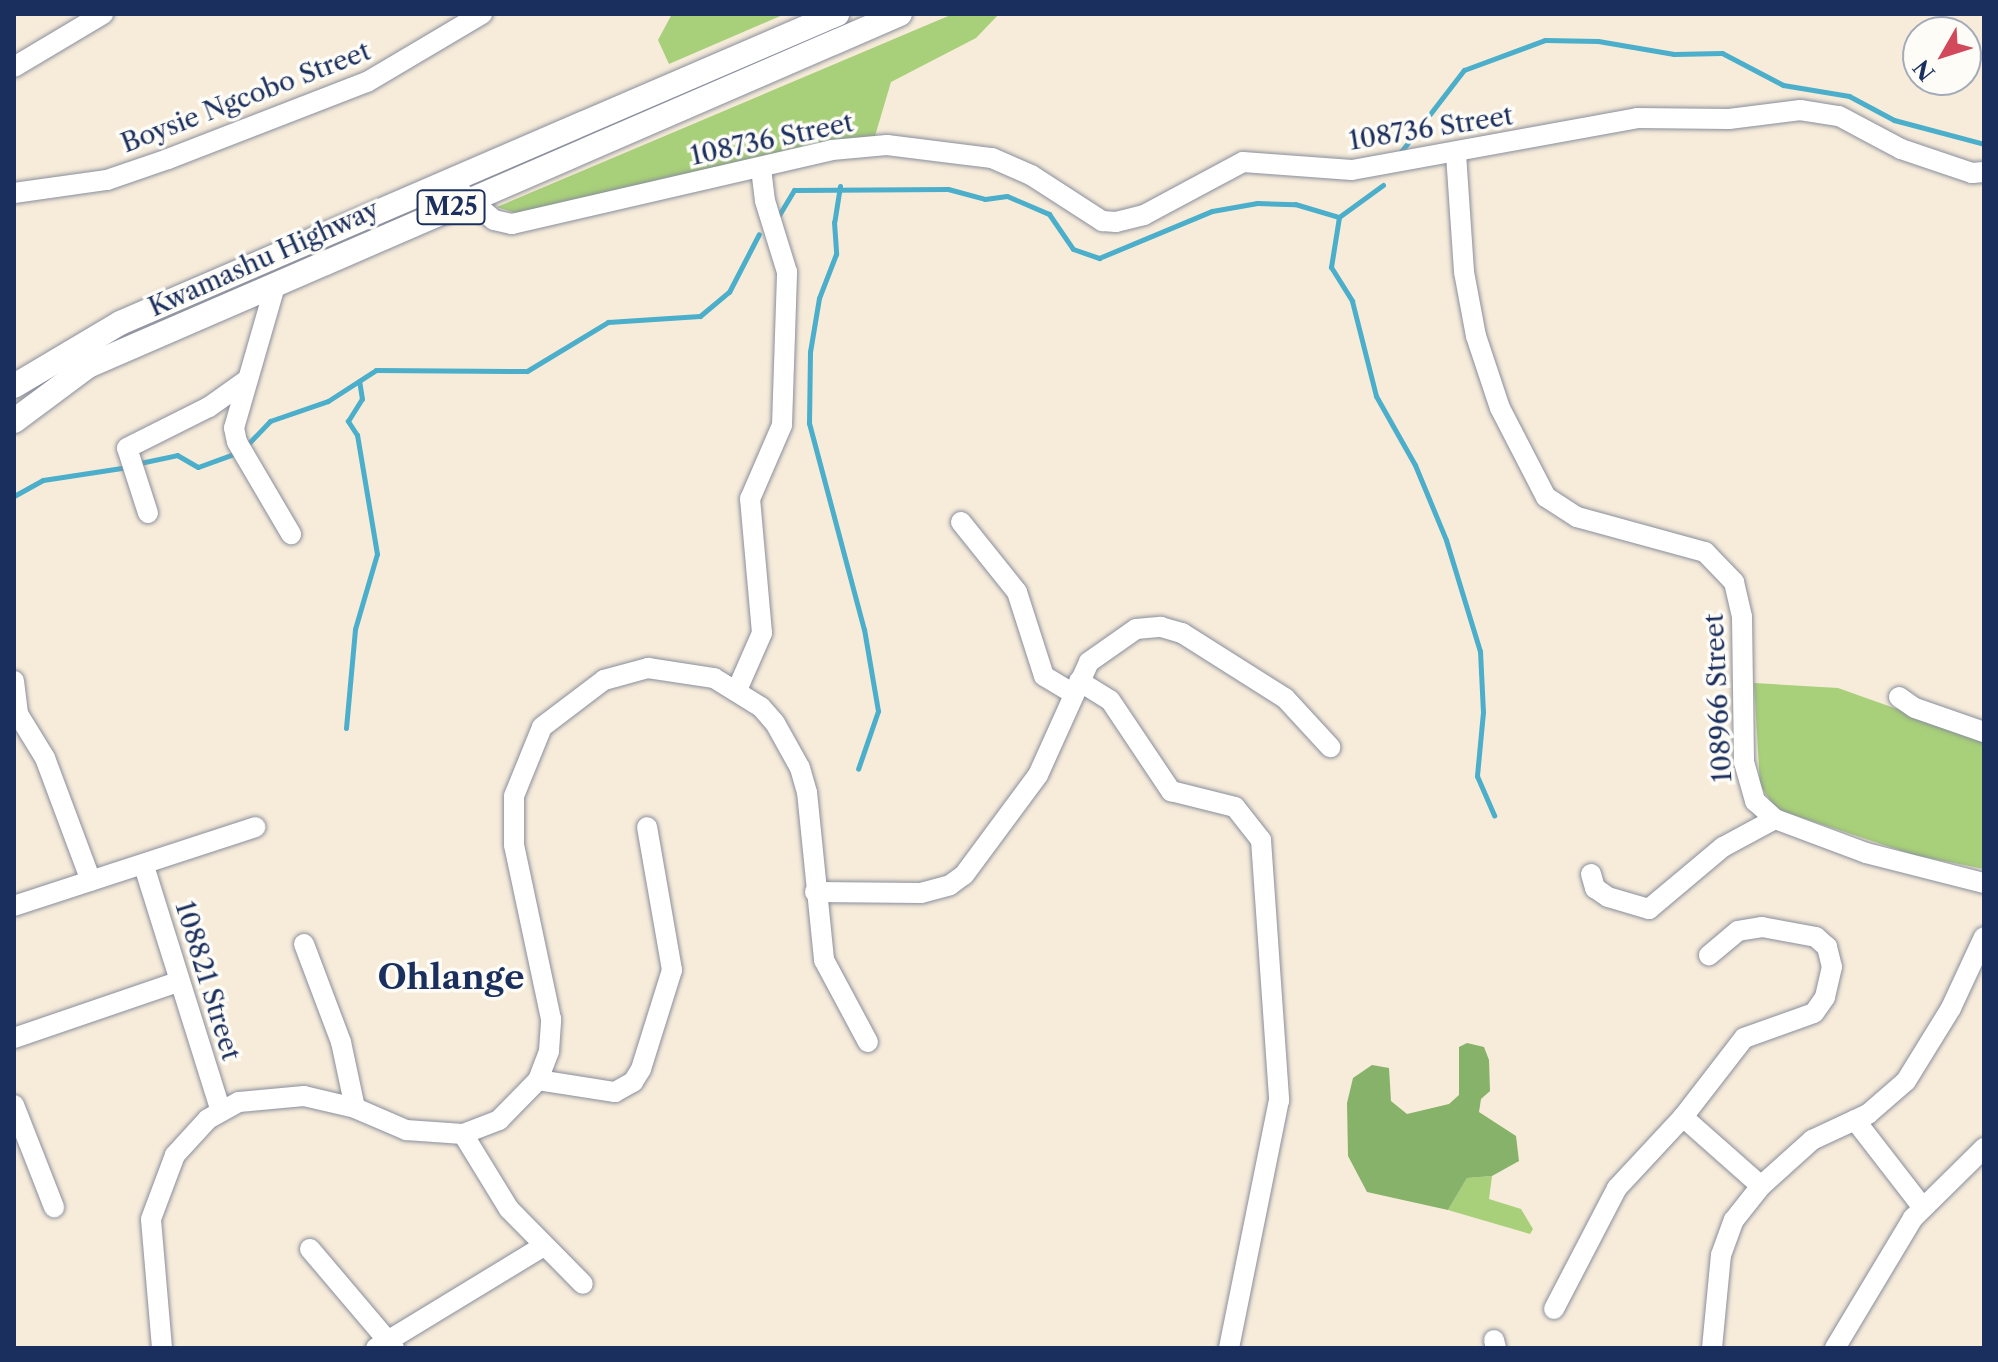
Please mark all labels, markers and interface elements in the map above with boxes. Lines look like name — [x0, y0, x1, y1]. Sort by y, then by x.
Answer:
north arrow — [1902, 16, 1982, 96]
street label: Boysie Ngcobo Street — [117, 36, 375, 160]
text: N — [1908, 54, 1941, 86]
street label: 108736 Street — [1347, 101, 1515, 157]
street label: 108736 Street — [688, 108, 856, 172]
road number: M25 — [415, 187, 487, 227]
street label: Kwamashu Highway — [144, 194, 384, 324]
street label: 108966 Street — [1699, 613, 1739, 783]
street label: 108821 Street — [168, 898, 246, 1064]
district label: Ohlange — [378, 958, 524, 998]

